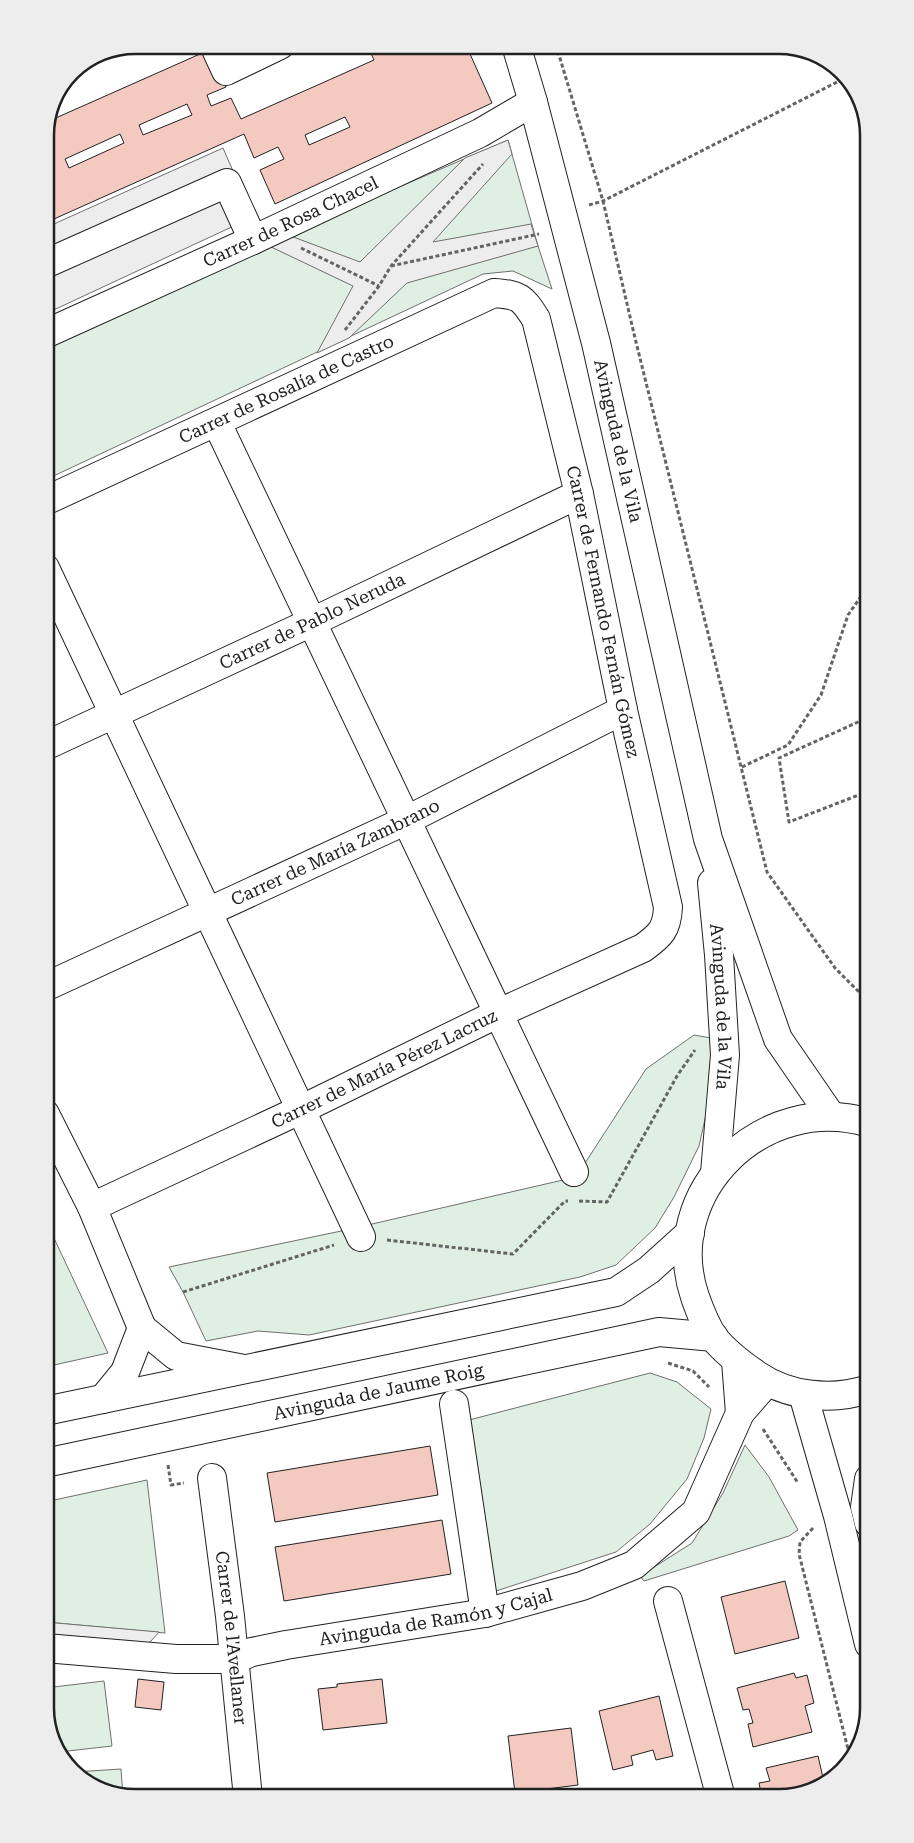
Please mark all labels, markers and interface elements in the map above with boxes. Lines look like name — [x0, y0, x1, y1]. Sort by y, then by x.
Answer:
street label: Carrer de Rosa Chacel — [200, 171, 382, 271]
street label: Carrer de Rosalía de Castro — [175, 330, 397, 448]
street label: Avinguda de la Vila — [590, 357, 647, 525]
street label: Carrer de Fernando Fernán Gómez — [562, 464, 645, 760]
street label: Carrer de Pablo Neruda — [216, 568, 409, 674]
street label: Carrer de María Zambrano — [227, 794, 443, 910]
street label: Avinguda de la Vila — [706, 922, 736, 1091]
street label: Carrer de María Pérez Lacruz — [268, 1004, 500, 1132]
street label: Avinguda de Jaume Roig — [272, 1359, 486, 1424]
street label: Carrer de l'Avellaner — [212, 1550, 252, 1726]
street label: Avinguda de Ramón y Cajal — [318, 1584, 555, 1650]

